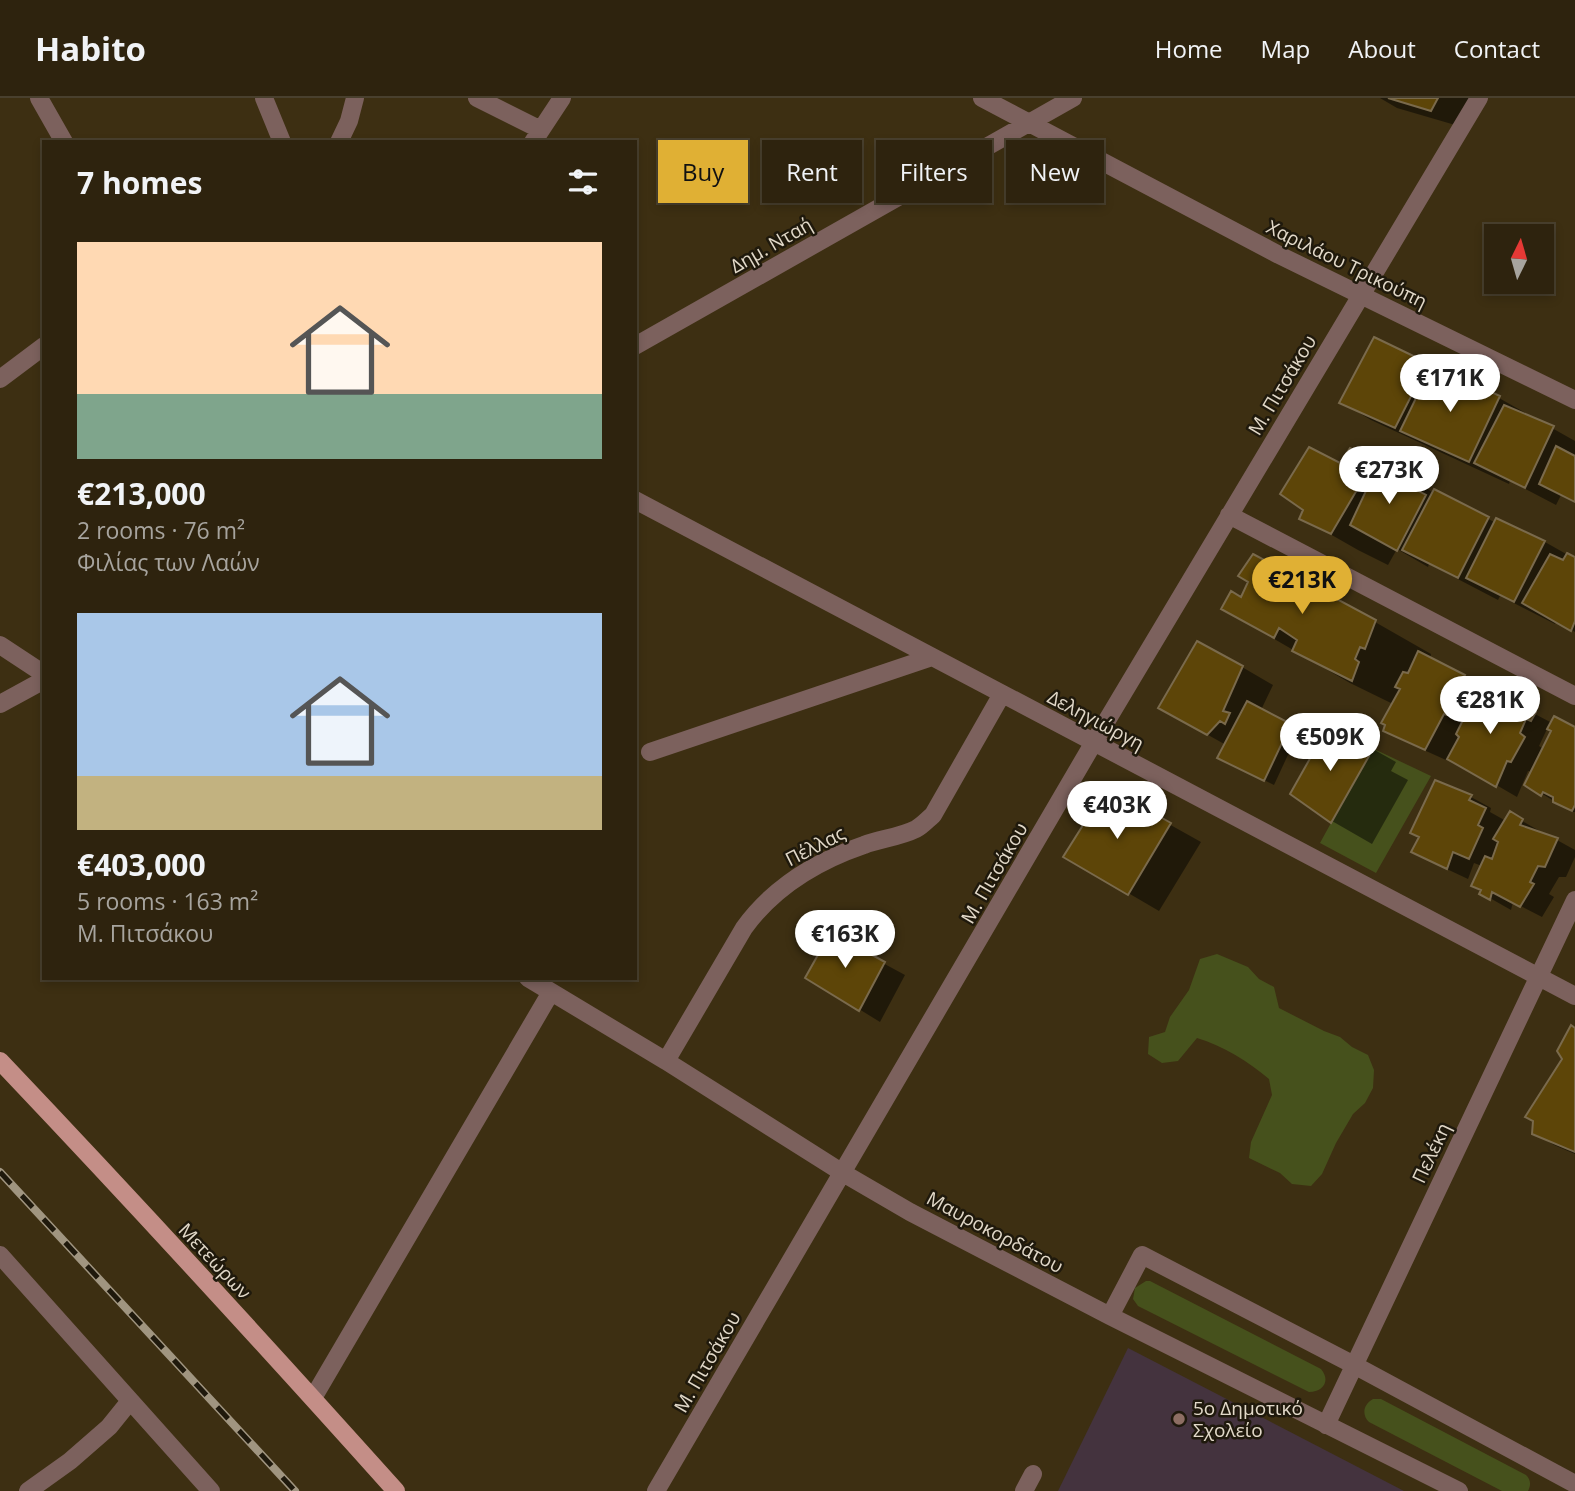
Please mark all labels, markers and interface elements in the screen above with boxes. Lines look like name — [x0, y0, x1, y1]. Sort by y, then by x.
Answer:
text: Habito — [35, 26, 146, 71]
text: Home — [1155, 32, 1223, 65]
text: Map — [1261, 32, 1310, 65]
text: About — [1348, 32, 1416, 65]
text: Contact — [1454, 32, 1540, 65]
chip: Buy — [658, 140, 748, 203]
chip: Rent — [762, 140, 862, 203]
chip: Filters — [876, 140, 992, 203]
chip: New — [1006, 140, 1104, 203]
text: 7 homes — [77, 162, 202, 203]
icon: filters — [564, 163, 602, 201]
street label: Δημ. Νταή — [725, 211, 817, 279]
street label: Χαριλάου Τρικούπη — [1262, 214, 1432, 314]
north arrow — [1484, 224, 1554, 294]
map controls — [1484, 224, 1554, 294]
icon: home — [277, 287, 403, 413]
street label: Μ. Πιτσάκου — [1242, 330, 1322, 440]
pin: €171K — [1401, 354, 1499, 414]
text: €171K — [1416, 361, 1484, 393]
pin: €273K — [1340, 446, 1438, 506]
text: €273K — [1355, 453, 1423, 485]
text: €213,000 — [77, 473, 206, 514]
text: 2 rooms · 76 m² — [77, 514, 245, 546]
text: Φιλίας των Λαών — [77, 546, 260, 578]
pin: €213K — [1253, 556, 1351, 616]
text: €213K — [1268, 563, 1336, 595]
icon: home — [277, 658, 403, 784]
pin: €281K — [1441, 676, 1539, 736]
text: €281K — [1456, 683, 1524, 715]
street label: Δεληγιώργη — [1043, 684, 1149, 756]
pin: €509K — [1281, 714, 1379, 773]
text: €509K — [1296, 720, 1364, 752]
pin: €403K — [1068, 782, 1166, 841]
text: €403K — [1083, 788, 1151, 820]
street label: Μ. Πιτσάκου — [955, 818, 1033, 928]
street label: Πέλλας — [781, 820, 849, 872]
text: €403,000 — [77, 844, 206, 885]
text: 5 rooms · 163 m² — [77, 885, 258, 917]
pin: €163K — [796, 910, 894, 970]
text: Μ. Πιτσάκου — [77, 917, 213, 949]
text: €163K — [811, 917, 879, 949]
street label: Πελέκη — [1406, 1119, 1456, 1187]
street label: Μαυροκορδάτου — [922, 1185, 1068, 1279]
street label: Μετεώρων — [173, 1217, 257, 1305]
street label: Μ. Πιτσάκου — [668, 1307, 746, 1417]
place label: 5ο Δημοτικό Σχολείο — [1193, 1395, 1303, 1443]
marker: 5ο Δημοτικό Σχολείο — [1171, 1411, 1187, 1427]

